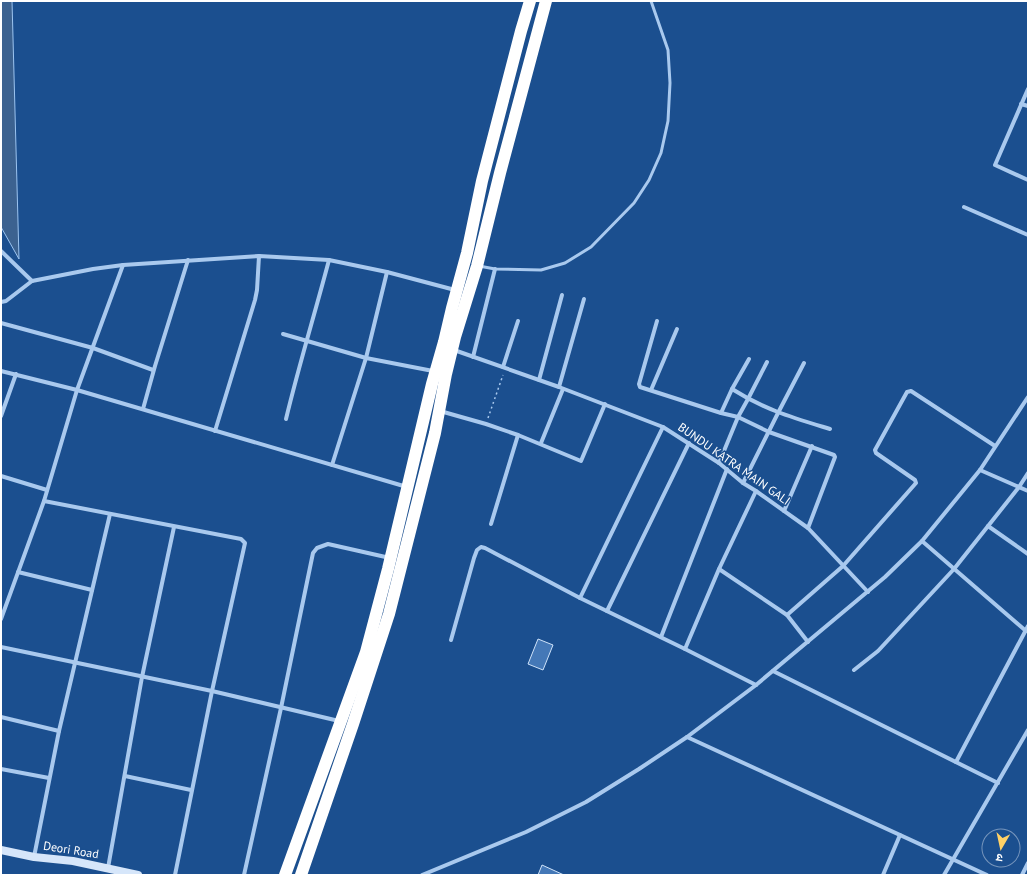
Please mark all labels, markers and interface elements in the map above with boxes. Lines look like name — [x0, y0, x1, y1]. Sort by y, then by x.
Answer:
street label: BUNDU KATRA MAIN GALI — [675, 419, 793, 508]
north arrow — [981, 828, 1021, 868]
street label: Deori Road — [42, 838, 100, 861]
text: उ — [995, 850, 1004, 865]

